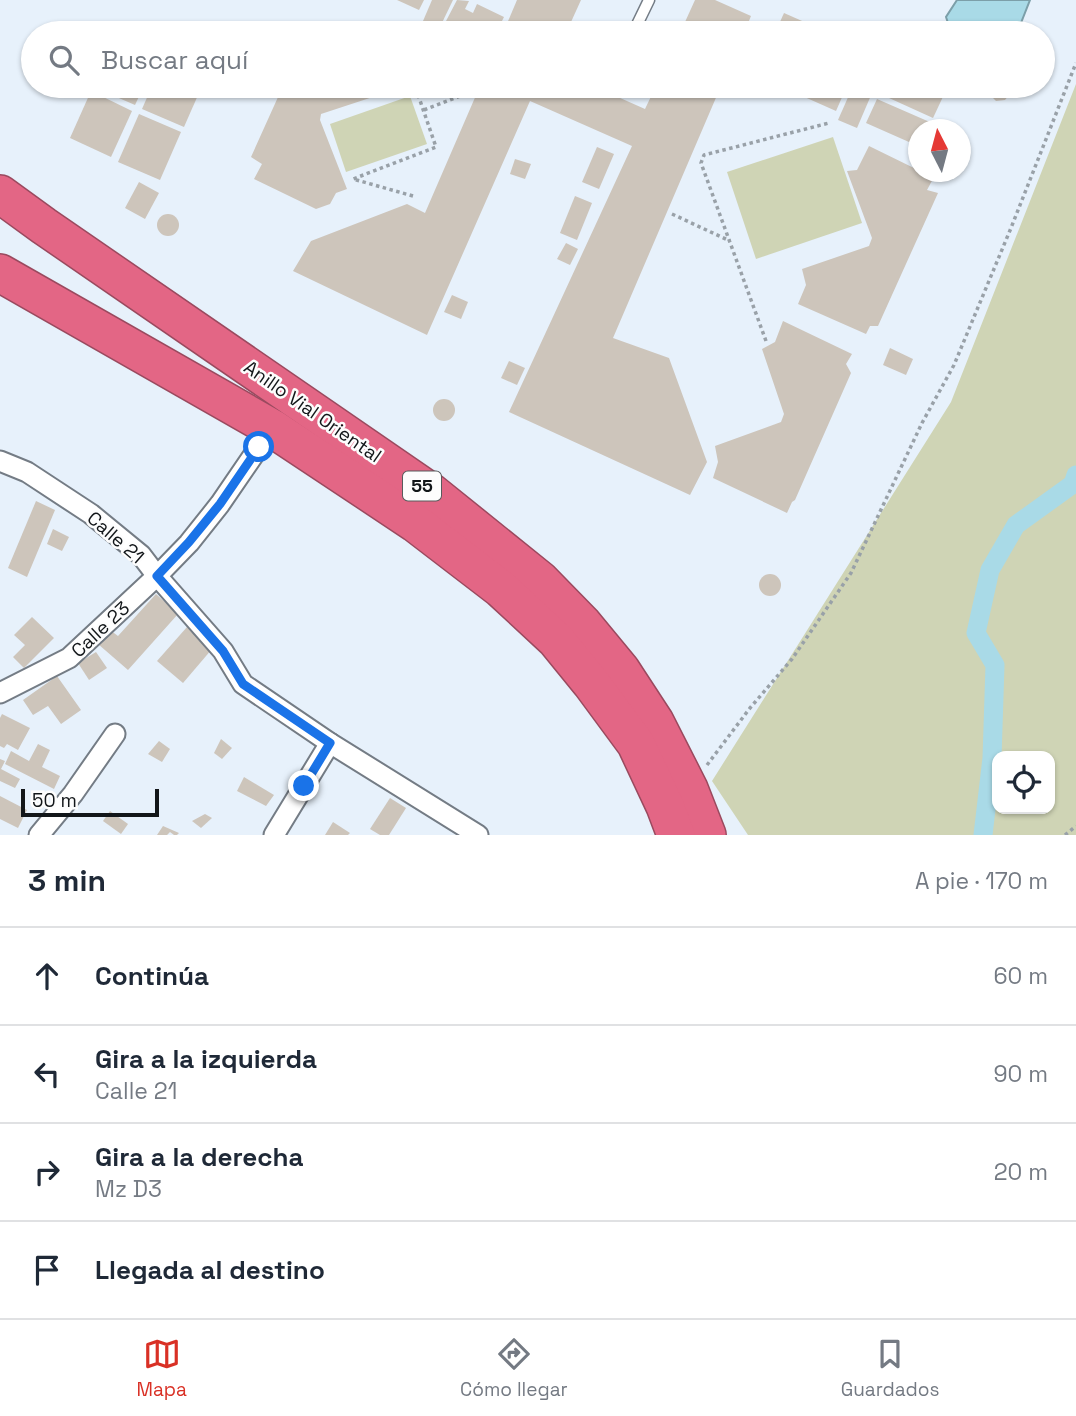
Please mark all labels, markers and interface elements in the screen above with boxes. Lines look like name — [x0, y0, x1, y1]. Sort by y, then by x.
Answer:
search box — [21, 21, 1055, 98]
icon: search — [45, 41, 83, 79]
text: Buscar aquí — [101, 43, 248, 77]
north arrow — [908, 119, 971, 182]
street label: Anillo Vial Oriental — [239, 355, 386, 468]
route start — [243, 431, 274, 462]
road number: 55 — [403, 472, 441, 500]
street label: Calle 21 — [82, 506, 150, 569]
street label: Calle 23 — [66, 596, 135, 663]
map controls — [992, 751, 1055, 814]
button: locate — [992, 751, 1055, 814]
route end — [288, 770, 319, 801]
scale bar — [21, 786, 159, 818]
text: 50 m — [32, 788, 77, 813]
text: 3 min — [28, 861, 106, 900]
text: A pie · 170 m — [915, 866, 1048, 896]
icon: ahead — [28, 957, 66, 995]
text: Continúa — [95, 959, 209, 993]
text: 60 m — [993, 961, 1048, 991]
text: Gira a la izquierda — [95, 1042, 317, 1076]
icon: left — [28, 1055, 66, 1093]
text: 90 m — [993, 1059, 1048, 1089]
text: Calle 21 — [95, 1076, 177, 1106]
text: Gira a la derecha — [95, 1140, 304, 1174]
icon: right — [28, 1153, 66, 1191]
text: 20 m — [994, 1157, 1048, 1187]
text: Mz D3 — [95, 1174, 162, 1204]
icon: arrive — [28, 1251, 66, 1289]
text: Llegada al destino — [95, 1253, 325, 1287]
tab: Mapa — [136, 1335, 187, 1402]
tab: Cómo llegar — [460, 1335, 568, 1402]
tab: Guardados — [841, 1335, 940, 1402]

